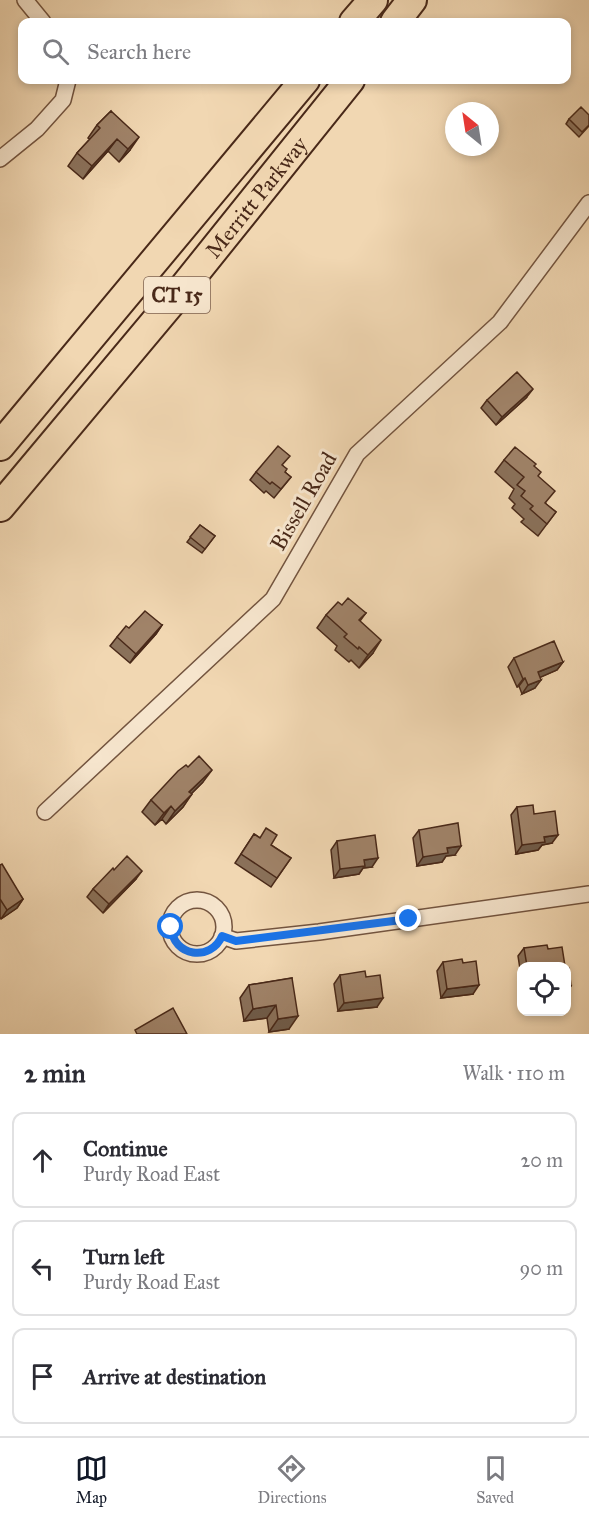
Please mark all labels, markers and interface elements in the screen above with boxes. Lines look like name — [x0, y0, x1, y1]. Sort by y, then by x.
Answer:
search box — [18, 18, 571, 84]
icon: search — [39, 35, 72, 68]
text: Search here — [87, 38, 191, 65]
north arrow — [445, 102, 499, 156]
street label: Merritt Parkway — [200, 131, 314, 264]
road number: CT 15 — [144, 277, 210, 313]
street label: Bissell Road — [264, 447, 342, 555]
route end — [395, 905, 421, 931]
route start — [157, 913, 183, 939]
map controls — [517, 962, 571, 1016]
button: locate — [517, 962, 571, 1016]
text: 2 min — [24, 1057, 85, 1089]
text: Walk · 110 m — [462, 1061, 565, 1085]
text: Continue — [83, 1135, 168, 1162]
icon: ahead — [26, 1144, 59, 1177]
text: 20 m — [520, 1148, 563, 1172]
text: Purdy Road East — [83, 1162, 220, 1186]
text: Turn left — [83, 1243, 165, 1270]
icon: left — [26, 1252, 59, 1285]
text: 90 m — [520, 1256, 563, 1280]
text: Purdy Road East — [83, 1270, 220, 1294]
icon: arrive — [26, 1360, 59, 1393]
text: Arrive at destination — [83, 1363, 266, 1390]
tab: Map — [75, 1452, 108, 1507]
tab: Directions — [258, 1452, 326, 1507]
tab: Saved — [476, 1452, 514, 1507]

